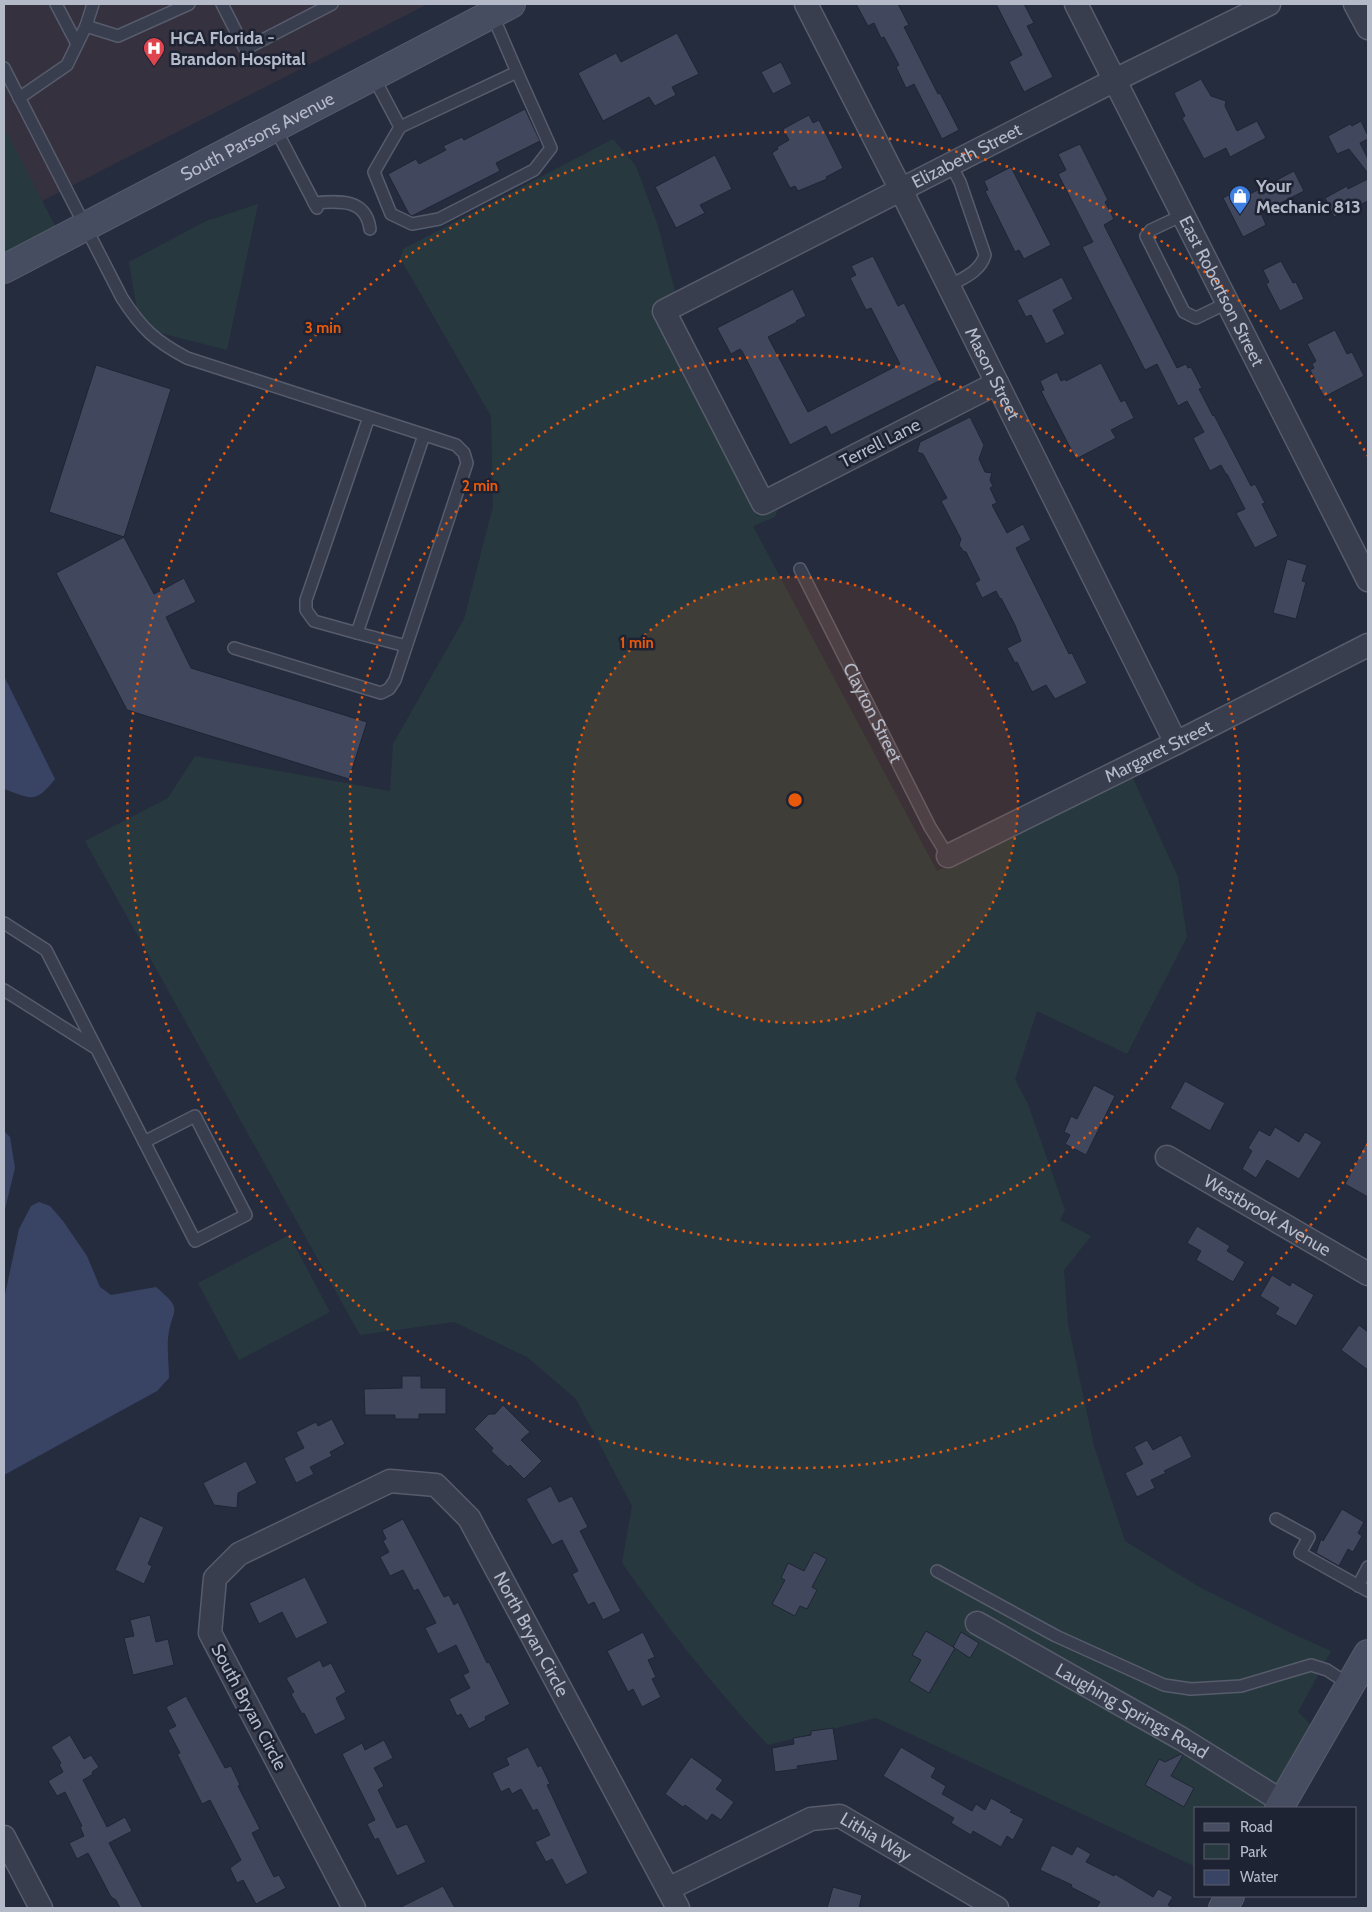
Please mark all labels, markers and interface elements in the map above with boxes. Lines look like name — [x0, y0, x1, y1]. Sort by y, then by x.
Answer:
place label: HCA Florida - Brandon Hospital — [170, 27, 306, 70]
hospital icon: HCA Florida - Brandon Hospital — [142, 36, 166, 67]
street label: South Parsons Avenue — [177, 87, 338, 186]
street label: Elizabeth Street — [908, 119, 1025, 193]
place label: Your Mechanic 813 — [1255, 175, 1361, 218]
shop icon: Your Mechanic 813 — [1228, 184, 1252, 215]
street label: East Robertson Street — [1174, 212, 1269, 370]
text: 3 min — [305, 319, 341, 337]
street label: Mason Street — [960, 324, 1025, 424]
street label: Terrell Lane — [836, 413, 924, 473]
text: 2 min — [462, 477, 498, 495]
text: 1 min — [620, 634, 654, 652]
street label: Clayton Street — [838, 659, 907, 766]
street label: Margaret Street — [1101, 715, 1216, 788]
centre of rings — [786, 791, 804, 809]
street label: Westbrook Avenue — [1200, 1170, 1335, 1261]
street label: North Bryan Circle — [489, 1568, 574, 1700]
street label: South Bryan Circle — [206, 1640, 292, 1774]
street label: Laughing Springs Road — [1052, 1659, 1212, 1763]
legend — [1194, 1807, 1357, 1897]
street label: Lithia Way — [836, 1808, 916, 1866]
text: Road — [1240, 1818, 1273, 1836]
text: Park — [1240, 1843, 1267, 1861]
text: Water — [1240, 1868, 1278, 1886]

